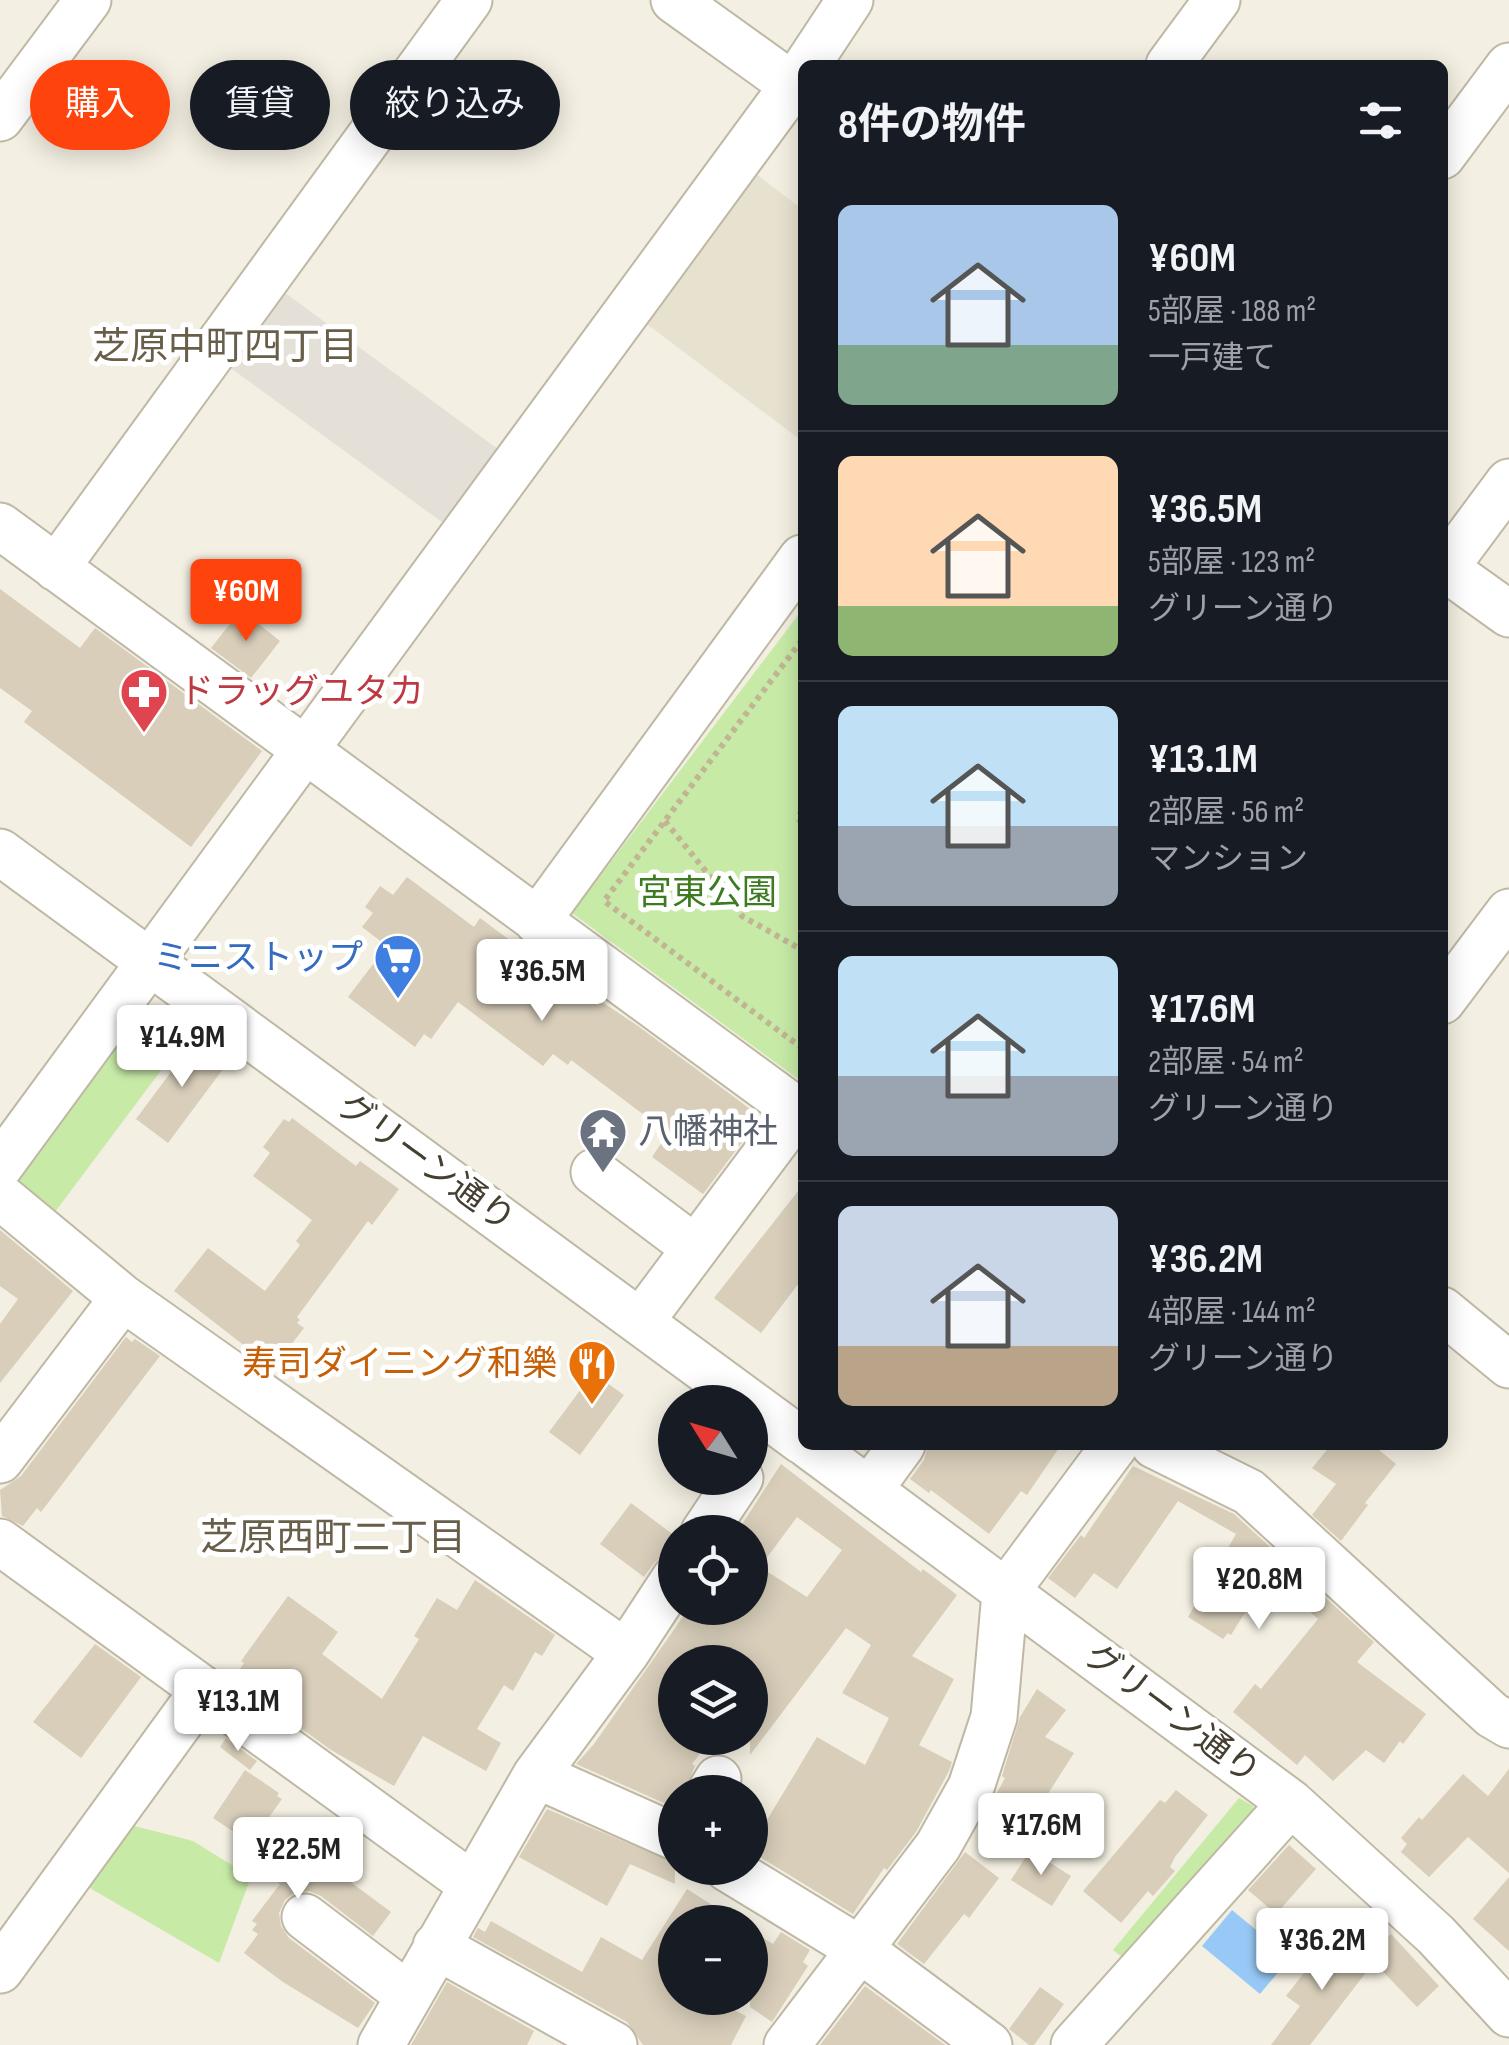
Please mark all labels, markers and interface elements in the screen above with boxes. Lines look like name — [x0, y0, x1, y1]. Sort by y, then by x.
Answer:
chip: 購入 — [30, 60, 170, 150]
chip: 賃貸 — [190, 60, 330, 150]
chip: 絞り込み — [350, 60, 560, 150]
icon: filters — [1353, 93, 1408, 148]
text: 8件の物件 — [838, 100, 1026, 151]
text: ¥60M — [1148, 233, 1236, 284]
icon: home — [918, 245, 1038, 365]
text: 5部屋 · 188 m² — [1148, 292, 1316, 331]
district label: 芝原中町四丁目 — [92, 325, 358, 370]
text: 一戸建て — [1148, 339, 1276, 378]
text: ¥36.5M — [1148, 484, 1262, 535]
icon: home — [918, 496, 1038, 616]
text: 5部屋 · 123 m² — [1148, 543, 1315, 582]
pin: ¥60M — [187, 559, 305, 644]
text: ¥60M — [213, 572, 279, 611]
text: グリーン通り — [1148, 590, 1338, 629]
pharmacy icon: ドラッグユタカ — [118, 666, 170, 734]
place label: ドラッグユタカ — [179, 671, 424, 714]
text: ¥13.1M — [1148, 734, 1258, 785]
icon: home — [918, 746, 1038, 866]
text: 2部屋 · 56 m² — [1148, 793, 1304, 832]
text: マンション — [1148, 840, 1308, 879]
park label: 宮東公園 — [637, 872, 777, 915]
supermarket icon: ミニストップ — [372, 932, 424, 1000]
place label: ミニストップ — [153, 937, 363, 980]
pin: ¥36.5M — [461, 939, 623, 1024]
text: ¥36.5M — [499, 952, 585, 991]
text: ¥17.6M — [1148, 984, 1255, 1035]
icon: home — [918, 996, 1038, 1116]
pin: ¥14.9M — [101, 1005, 263, 1090]
text: ¥14.9M — [139, 1018, 225, 1057]
text: 2部屋 · 54 m² — [1148, 1043, 1304, 1082]
street label: グリーン通り — [329, 1084, 523, 1242]
text: グリーン通り — [1148, 1090, 1338, 1129]
temple icon: 八幡神社 — [577, 1106, 629, 1174]
place label: 八幡神社 — [638, 1111, 778, 1154]
text: ¥36.2M — [1148, 1234, 1263, 1285]
icon: home — [918, 1246, 1038, 1366]
text: 4部屋 · 144 m² — [1148, 1293, 1316, 1332]
restaurant icon: 寿司ダイニング和樂 — [566, 1338, 618, 1406]
text: グリーン通り — [1148, 1340, 1338, 1379]
place label: 寿司ダイニング和樂 — [242, 1343, 557, 1386]
north arrow — [658, 1385, 768, 1495]
map controls — [658, 1385, 768, 2015]
button: locate — [658, 1515, 768, 1625]
district label: 芝原西町二丁目 — [200, 1516, 466, 1561]
pin: ¥20.8M — [1178, 1547, 1340, 1632]
text: ¥20.8M — [1215, 1560, 1303, 1599]
street label: グリーン通り — [1076, 1634, 1268, 1794]
button: layers — [658, 1645, 768, 1755]
pin: ¥13.1M — [157, 1669, 319, 1754]
text: ¥13.1M — [196, 1682, 280, 1721]
button: + — [658, 1775, 768, 1885]
pin: ¥17.6M — [960, 1793, 1122, 1878]
text: ¥17.6M — [1000, 1806, 1082, 1845]
pin: ¥22.5M — [217, 1817, 379, 1902]
text: ¥22.5M — [255, 1830, 341, 1869]
button: − — [658, 1905, 768, 2015]
pin: ¥36.2M — [1241, 1908, 1403, 1993]
text: ¥36.2M — [1278, 1921, 1366, 1960]

